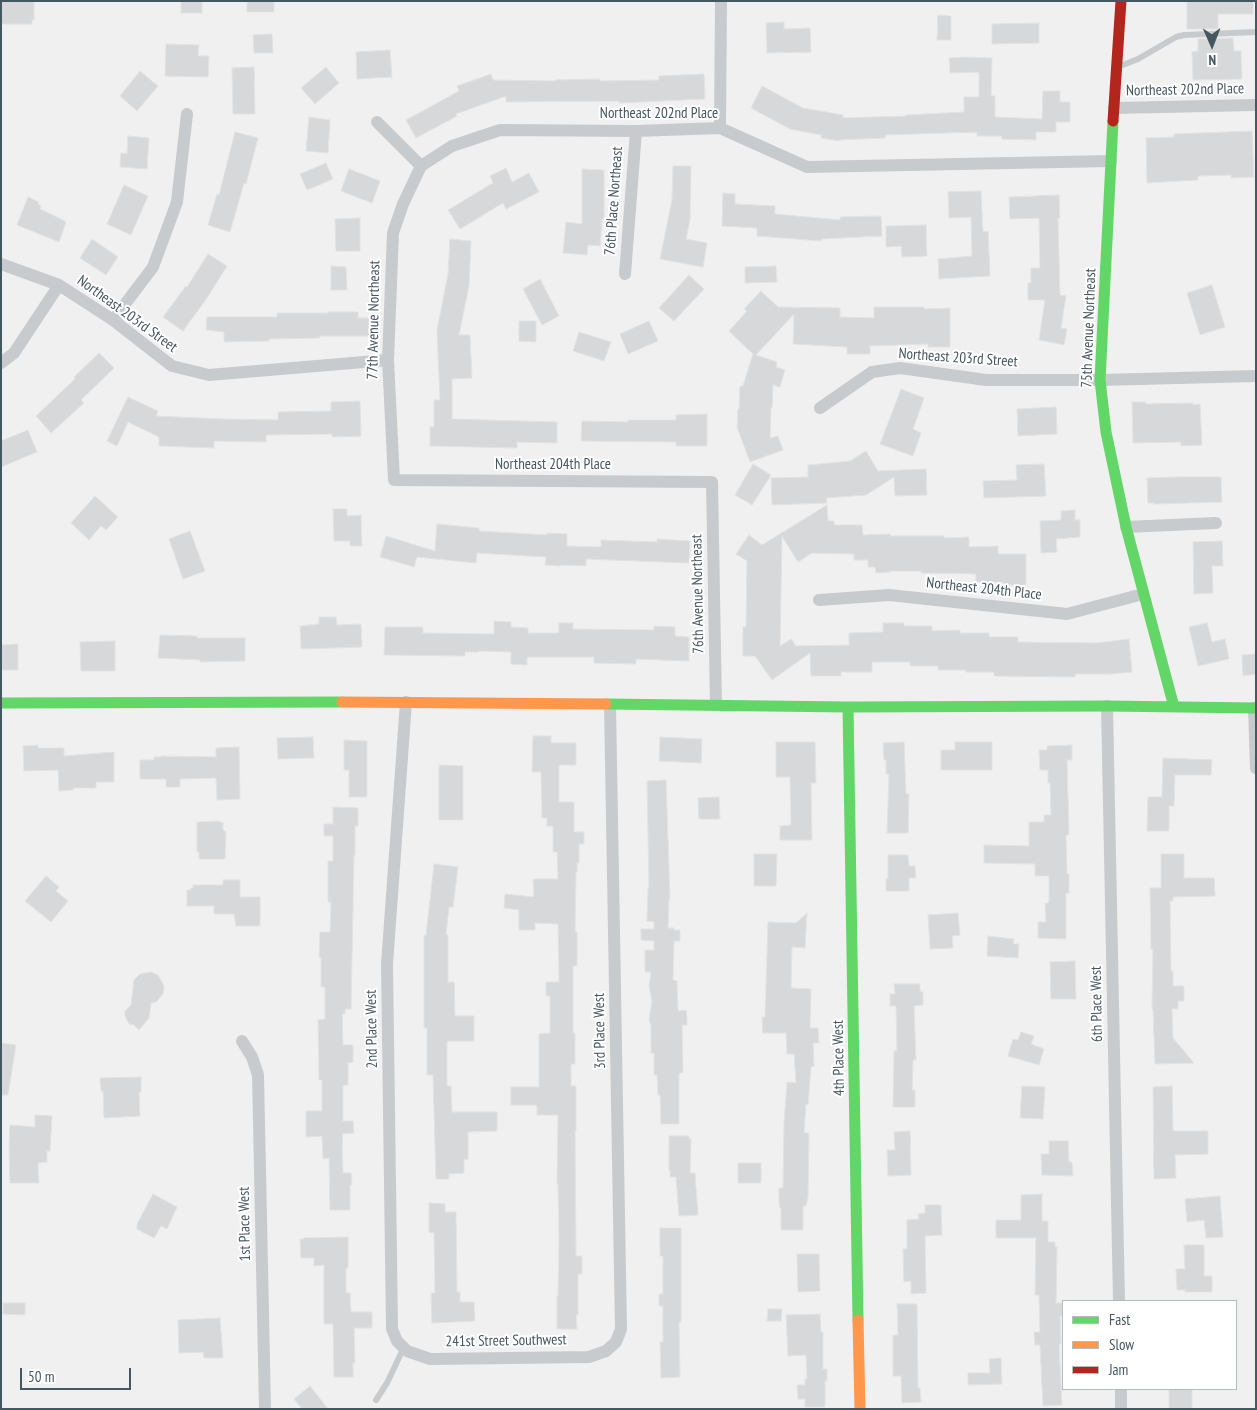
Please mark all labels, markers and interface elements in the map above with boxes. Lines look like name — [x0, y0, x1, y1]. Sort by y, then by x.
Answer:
north arrow — [1187, 20, 1237, 70]
text: N — [1208, 51, 1216, 69]
street label: Northeast 202nd Place — [1126, 80, 1244, 100]
street label: Northeast 202nd Place — [600, 105, 718, 123]
street label: 76th Place Northeast — [601, 146, 627, 256]
street label: 77th Avenue Northeast — [364, 260, 384, 380]
street label: 75th Avenue Northeast — [1078, 268, 1100, 388]
street label: Northeast 203rd Street — [73, 272, 181, 356]
street label: Northeast 203rd Street — [898, 345, 1018, 371]
street label: Northeast 204th Place — [495, 456, 611, 474]
street label: 76th Avenue Northeast — [688, 534, 708, 654]
street label: Northeast 204th Place — [925, 574, 1043, 604]
street label: 6th Place West — [1087, 966, 1107, 1042]
street label: 2nd Place West — [362, 990, 382, 1068]
street label: 3rd Place West — [590, 993, 610, 1069]
street label: 4th Place West — [829, 1020, 849, 1096]
street label: 1st Place West — [235, 1186, 255, 1262]
legend — [1062, 1300, 1237, 1390]
text: Fast — [1109, 1310, 1130, 1329]
street label: 241st Street Southwest — [445, 1331, 567, 1351]
text: Slow — [1109, 1335, 1134, 1354]
scale bar — [22, 1358, 134, 1390]
text: Jam — [1109, 1360, 1128, 1379]
text: 50 m — [28, 1367, 54, 1386]

